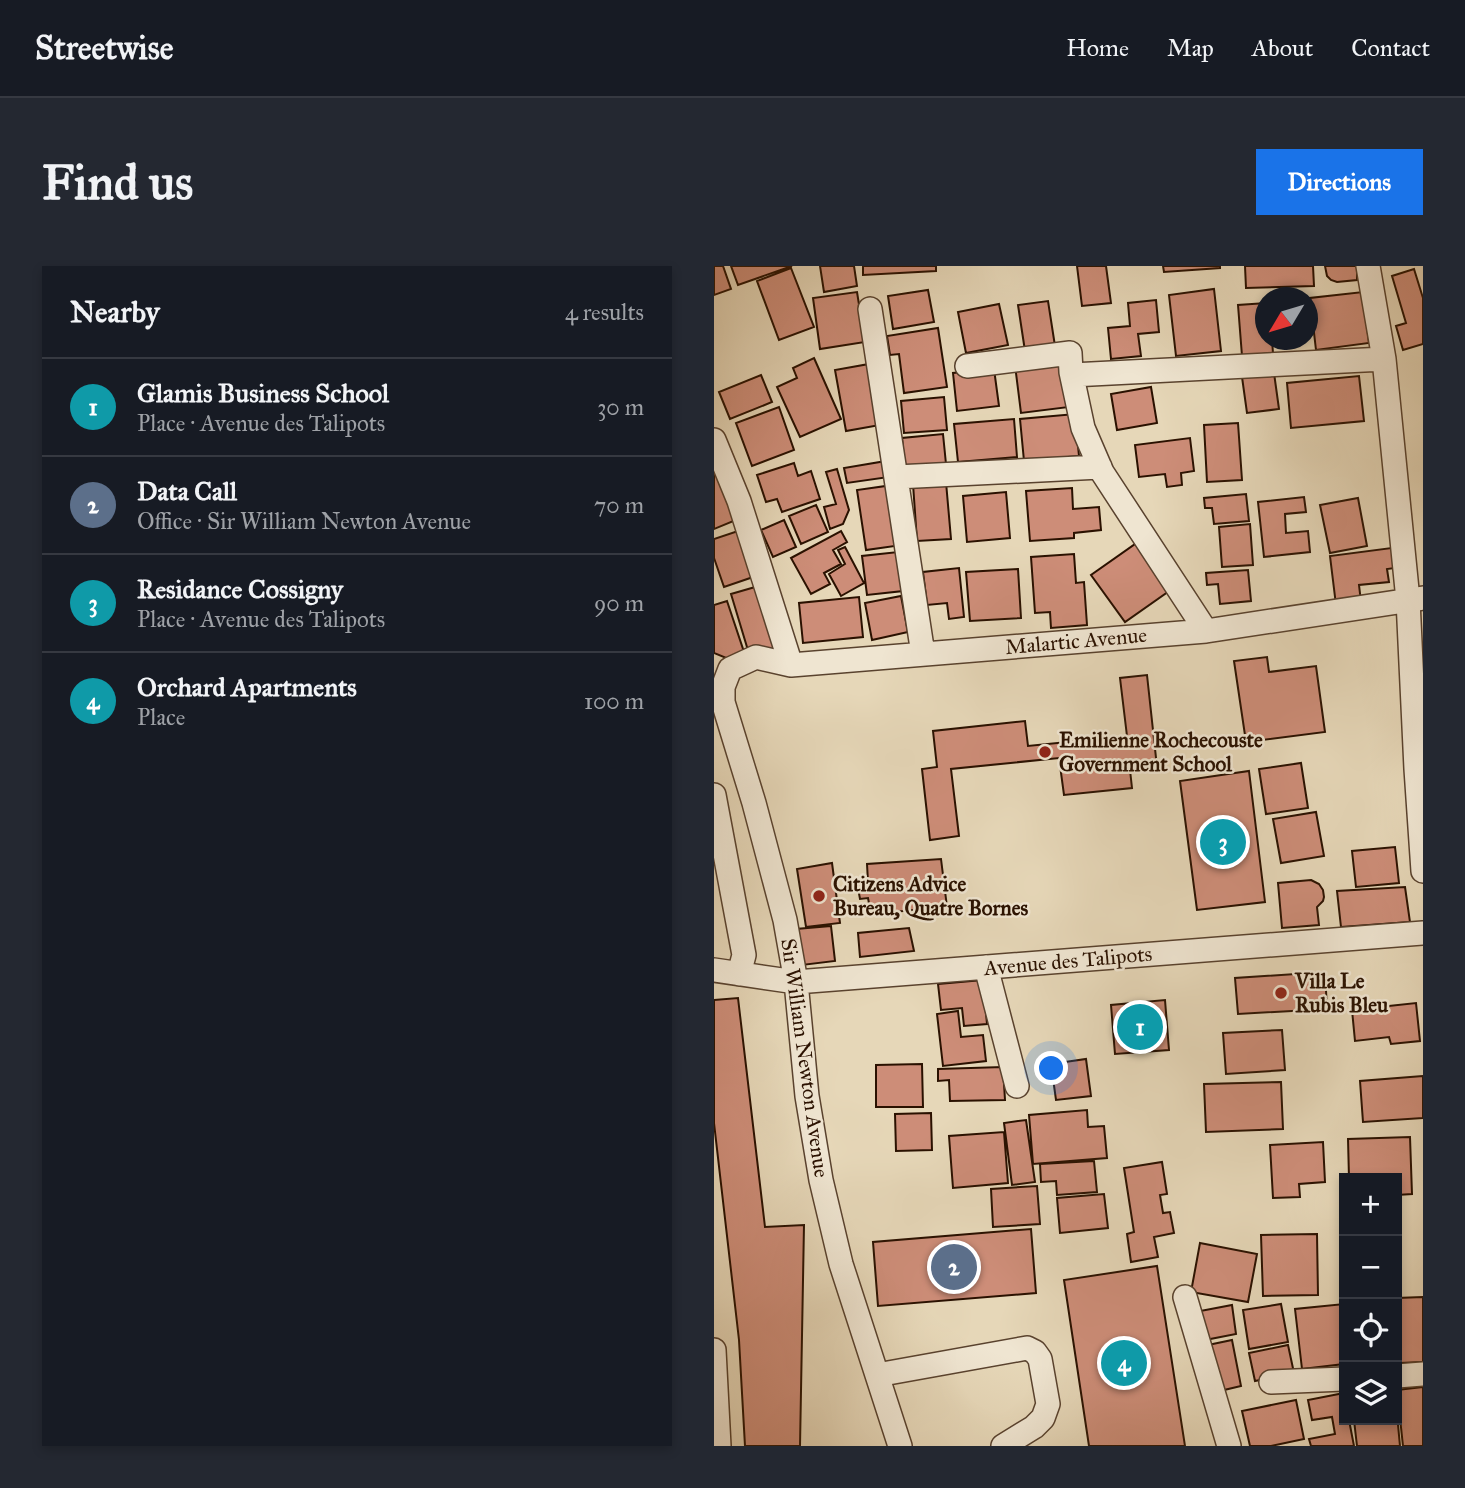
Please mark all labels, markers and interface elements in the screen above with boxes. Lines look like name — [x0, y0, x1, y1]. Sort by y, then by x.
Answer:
text: Streetwise — [35, 28, 173, 68]
text: Home — [1066, 33, 1129, 63]
text: Map — [1167, 33, 1214, 63]
text: About — [1252, 33, 1313, 63]
text: Contact — [1351, 33, 1430, 63]
button: Directions — [1256, 149, 1423, 215]
text: Find us — [42, 153, 193, 212]
north arrow — [1255, 287, 1318, 350]
text: Nearby — [70, 294, 160, 330]
text: 4 results — [565, 298, 644, 326]
text: Glamis Business School — [137, 377, 389, 409]
text: 1 — [88, 393, 98, 421]
text: 30 m — [597, 393, 644, 421]
text: Place · Avenue des Talipots — [137, 409, 385, 437]
text: Data Call — [137, 475, 237, 507]
text: 2 — [87, 491, 99, 519]
text: 70 m — [594, 491, 644, 519]
text: Office · Sir William Newton Avenue — [137, 507, 471, 535]
text: Residance Cossigny — [137, 573, 343, 605]
text: 3 — [88, 589, 98, 617]
text: 90 m — [594, 589, 644, 617]
text: Place · Avenue des Talipots — [137, 605, 385, 633]
street label: Malartic Avenue — [1004, 622, 1148, 660]
text: Orchard Apartments — [137, 671, 357, 703]
text: 4 — [87, 687, 99, 715]
text: 100 m — [584, 687, 644, 715]
text: Place — [137, 703, 185, 731]
place label: Emilienne Rochecouste Government School — [1059, 727, 1263, 777]
marker: Emilienne Rochecouste Government School — [1037, 744, 1053, 760]
pin: 3 — [1200, 816, 1246, 868]
place label: Citizens Advice Bureau, Quatre Bornes — [833, 871, 1028, 921]
marker: Citizens Advice Bureau, Quatre Bornes — [811, 888, 827, 904]
street label: Sir William Newton Avenue — [775, 937, 835, 1179]
street label: Avenue des Talipots — [982, 941, 1153, 981]
place label: Villa Le Rubis Bleu — [1294, 968, 1389, 1018]
marker: Villa Le Rubis Bleu — [1273, 985, 1289, 1001]
pin: 1 — [1117, 1001, 1163, 1053]
your location — [1034, 1051, 1068, 1085]
map controls — [1339, 1173, 1402, 1425]
button: + — [1339, 1173, 1402, 1236]
button: − — [1339, 1236, 1402, 1299]
pin: 2 — [931, 1241, 977, 1293]
button: locate — [1339, 1299, 1402, 1362]
pin: 4 — [1101, 1337, 1147, 1389]
button: layers — [1339, 1362, 1402, 1425]

